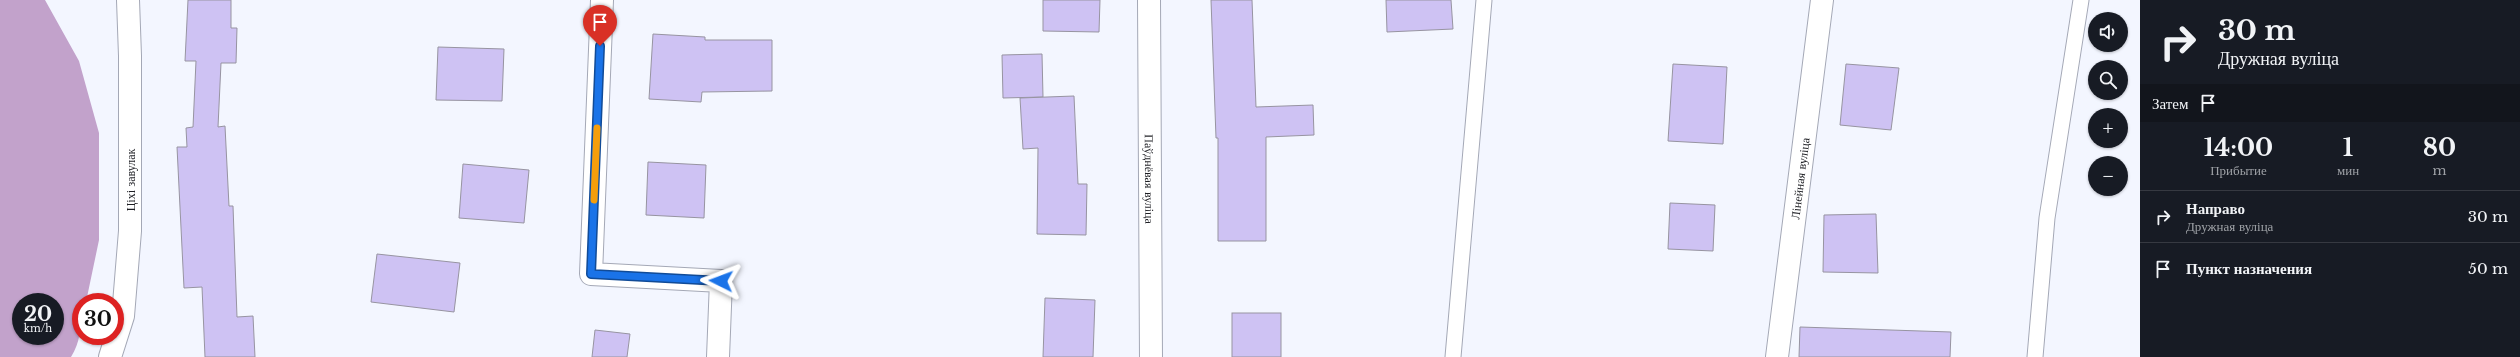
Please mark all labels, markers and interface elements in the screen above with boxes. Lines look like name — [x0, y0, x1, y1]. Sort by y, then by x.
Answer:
pin — [583, 5, 617, 46]
icon: arrive — [589, 11, 611, 33]
map controls — [2088, 12, 2128, 196]
button: sound — [2088, 12, 2128, 52]
text: 30 m — [2218, 13, 2295, 48]
icon: right — [2152, 16, 2204, 68]
text: Дружная вуліца — [2218, 48, 2339, 70]
button: search — [2088, 60, 2128, 100]
icon: arrive — [2197, 92, 2219, 114]
text: Затем — [2152, 94, 2189, 113]
button: + — [2088, 108, 2128, 148]
text: 14:00 — [2204, 133, 2273, 162]
text: 1 — [2343, 133, 2353, 162]
text: 80 — [2423, 133, 2456, 162]
street label: Паўднёвая вуліца — [1142, 134, 1158, 224]
street label: Лінейная вуліца — [1787, 136, 1812, 220]
street label: Ціхі завулак — [123, 148, 138, 211]
button: − — [2088, 156, 2128, 196]
text: Прибытие — [2210, 162, 2267, 179]
text: мин — [2337, 162, 2359, 179]
text: m — [2433, 162, 2447, 179]
text: Направо — [2186, 199, 2245, 218]
icon: right — [2152, 206, 2174, 228]
text: 30 m — [2468, 207, 2508, 226]
text: Дружная вуліца — [2186, 218, 2273, 235]
icon: arrive — [2152, 258, 2174, 280]
text: Пункт назначения — [2186, 259, 2312, 278]
text: 50 m — [2468, 259, 2508, 278]
position arrow — [700, 260, 742, 302]
speed limit sign: 30 — [72, 293, 124, 345]
text: 20 — [24, 302, 52, 326]
text: km/h — [24, 322, 52, 335]

